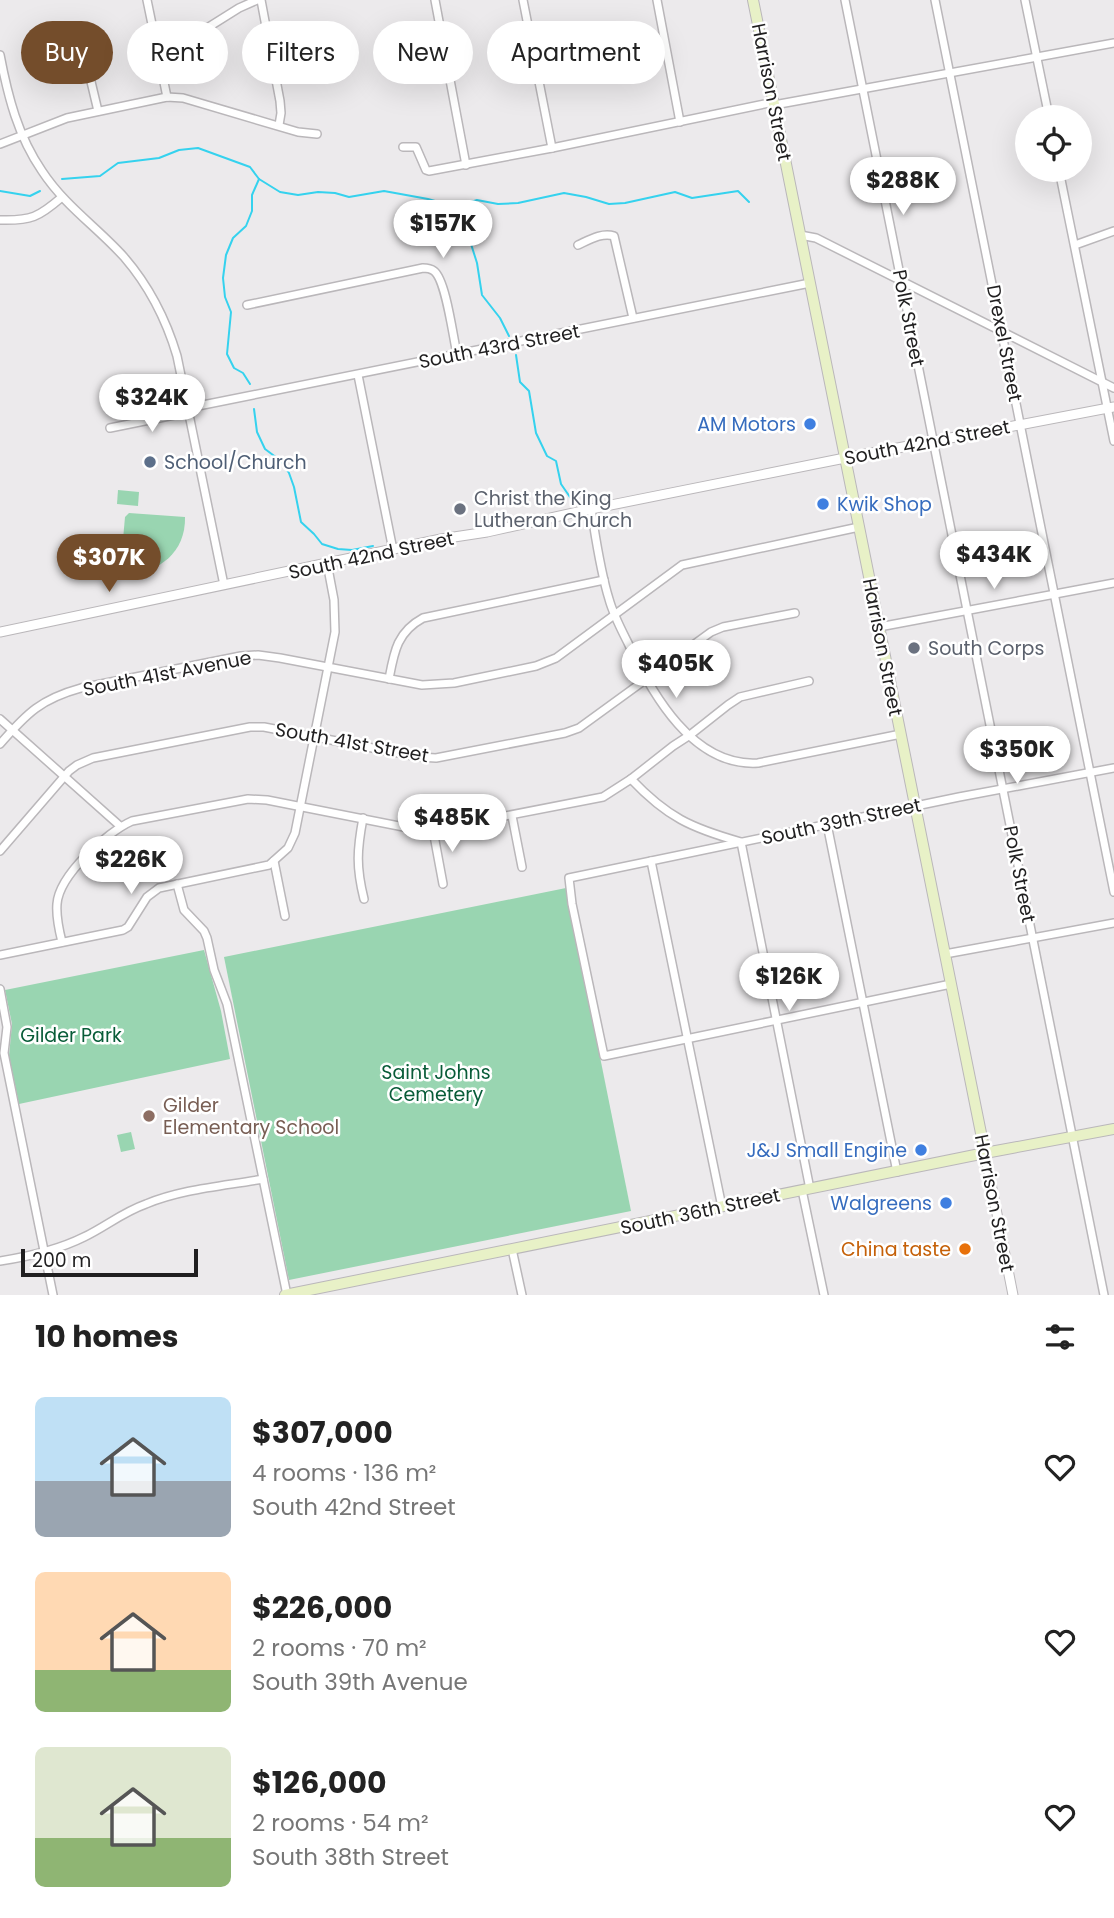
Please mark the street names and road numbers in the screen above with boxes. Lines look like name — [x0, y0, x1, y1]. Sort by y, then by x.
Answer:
street label: Harrison Street — [745, 21, 798, 163]
street label: Polk Street — [886, 267, 931, 369]
street label: Drexel Street — [980, 282, 1029, 404]
street label: South 43rd Street — [416, 318, 582, 375]
street label: South 42nd Street — [842, 413, 1012, 472]
street label: South 42nd Street — [286, 525, 456, 586]
street label: Harrison Street — [856, 576, 909, 718]
street label: South 41st Avenue — [81, 644, 254, 703]
street label: South 41st Street — [273, 716, 431, 769]
street label: South 39th Street — [759, 791, 923, 852]
street label: Polk Street — [997, 823, 1042, 925]
street label: Harrison Street — [968, 1132, 1021, 1274]
street label: South 36th Street — [618, 1181, 783, 1242]

